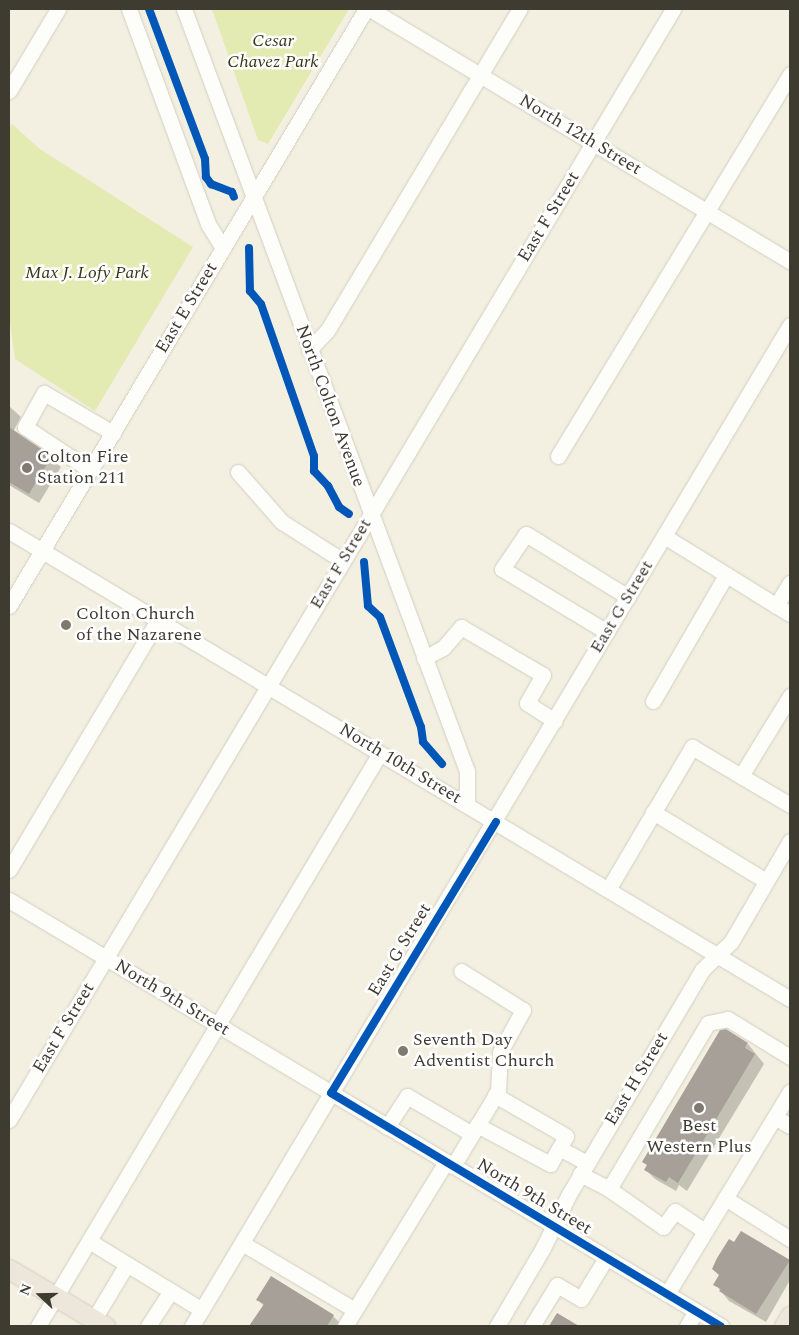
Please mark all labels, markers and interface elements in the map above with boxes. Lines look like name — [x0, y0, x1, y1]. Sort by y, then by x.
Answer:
park label: Cesar Chavez Park — [227, 31, 319, 74]
street label: North 12th Street — [515, 90, 645, 180]
street label: East F Street — [514, 168, 584, 266]
street label: East E Street — [151, 259, 223, 357]
park label: Max J. Lofy Park — [25, 262, 149, 284]
street label: North Colton Avenue — [291, 322, 369, 490]
place label: Colton Fire Station 211 — [37, 447, 129, 489]
marker: Colton Fire Station 211 — [21, 462, 33, 474]
street label: East F Street — [306, 515, 376, 613]
street label: East G Street — [586, 557, 658, 657]
place label: Colton Church of the Nazarene — [76, 604, 202, 646]
marker: Colton Church of the Nazarene — [60, 619, 72, 631]
street label: North 10th Street — [335, 719, 465, 809]
street label: East G Street — [364, 900, 436, 1000]
street label: North 9th Street — [111, 955, 233, 1041]
street label: East F Street — [29, 979, 99, 1077]
street label: East H Street — [601, 1028, 673, 1130]
place label: Seventh Day Adventist Church — [413, 1030, 554, 1072]
marker: Seventh Day Adventist Church — [397, 1045, 409, 1057]
marker: Best Western Plus — [693, 1102, 705, 1114]
place label: Best Western Plus — [646, 1116, 752, 1158]
street label: North 9th Street — [473, 1154, 595, 1240]
north arrow — [15, 1270, 65, 1320]
text: N — [14, 1280, 37, 1299]

